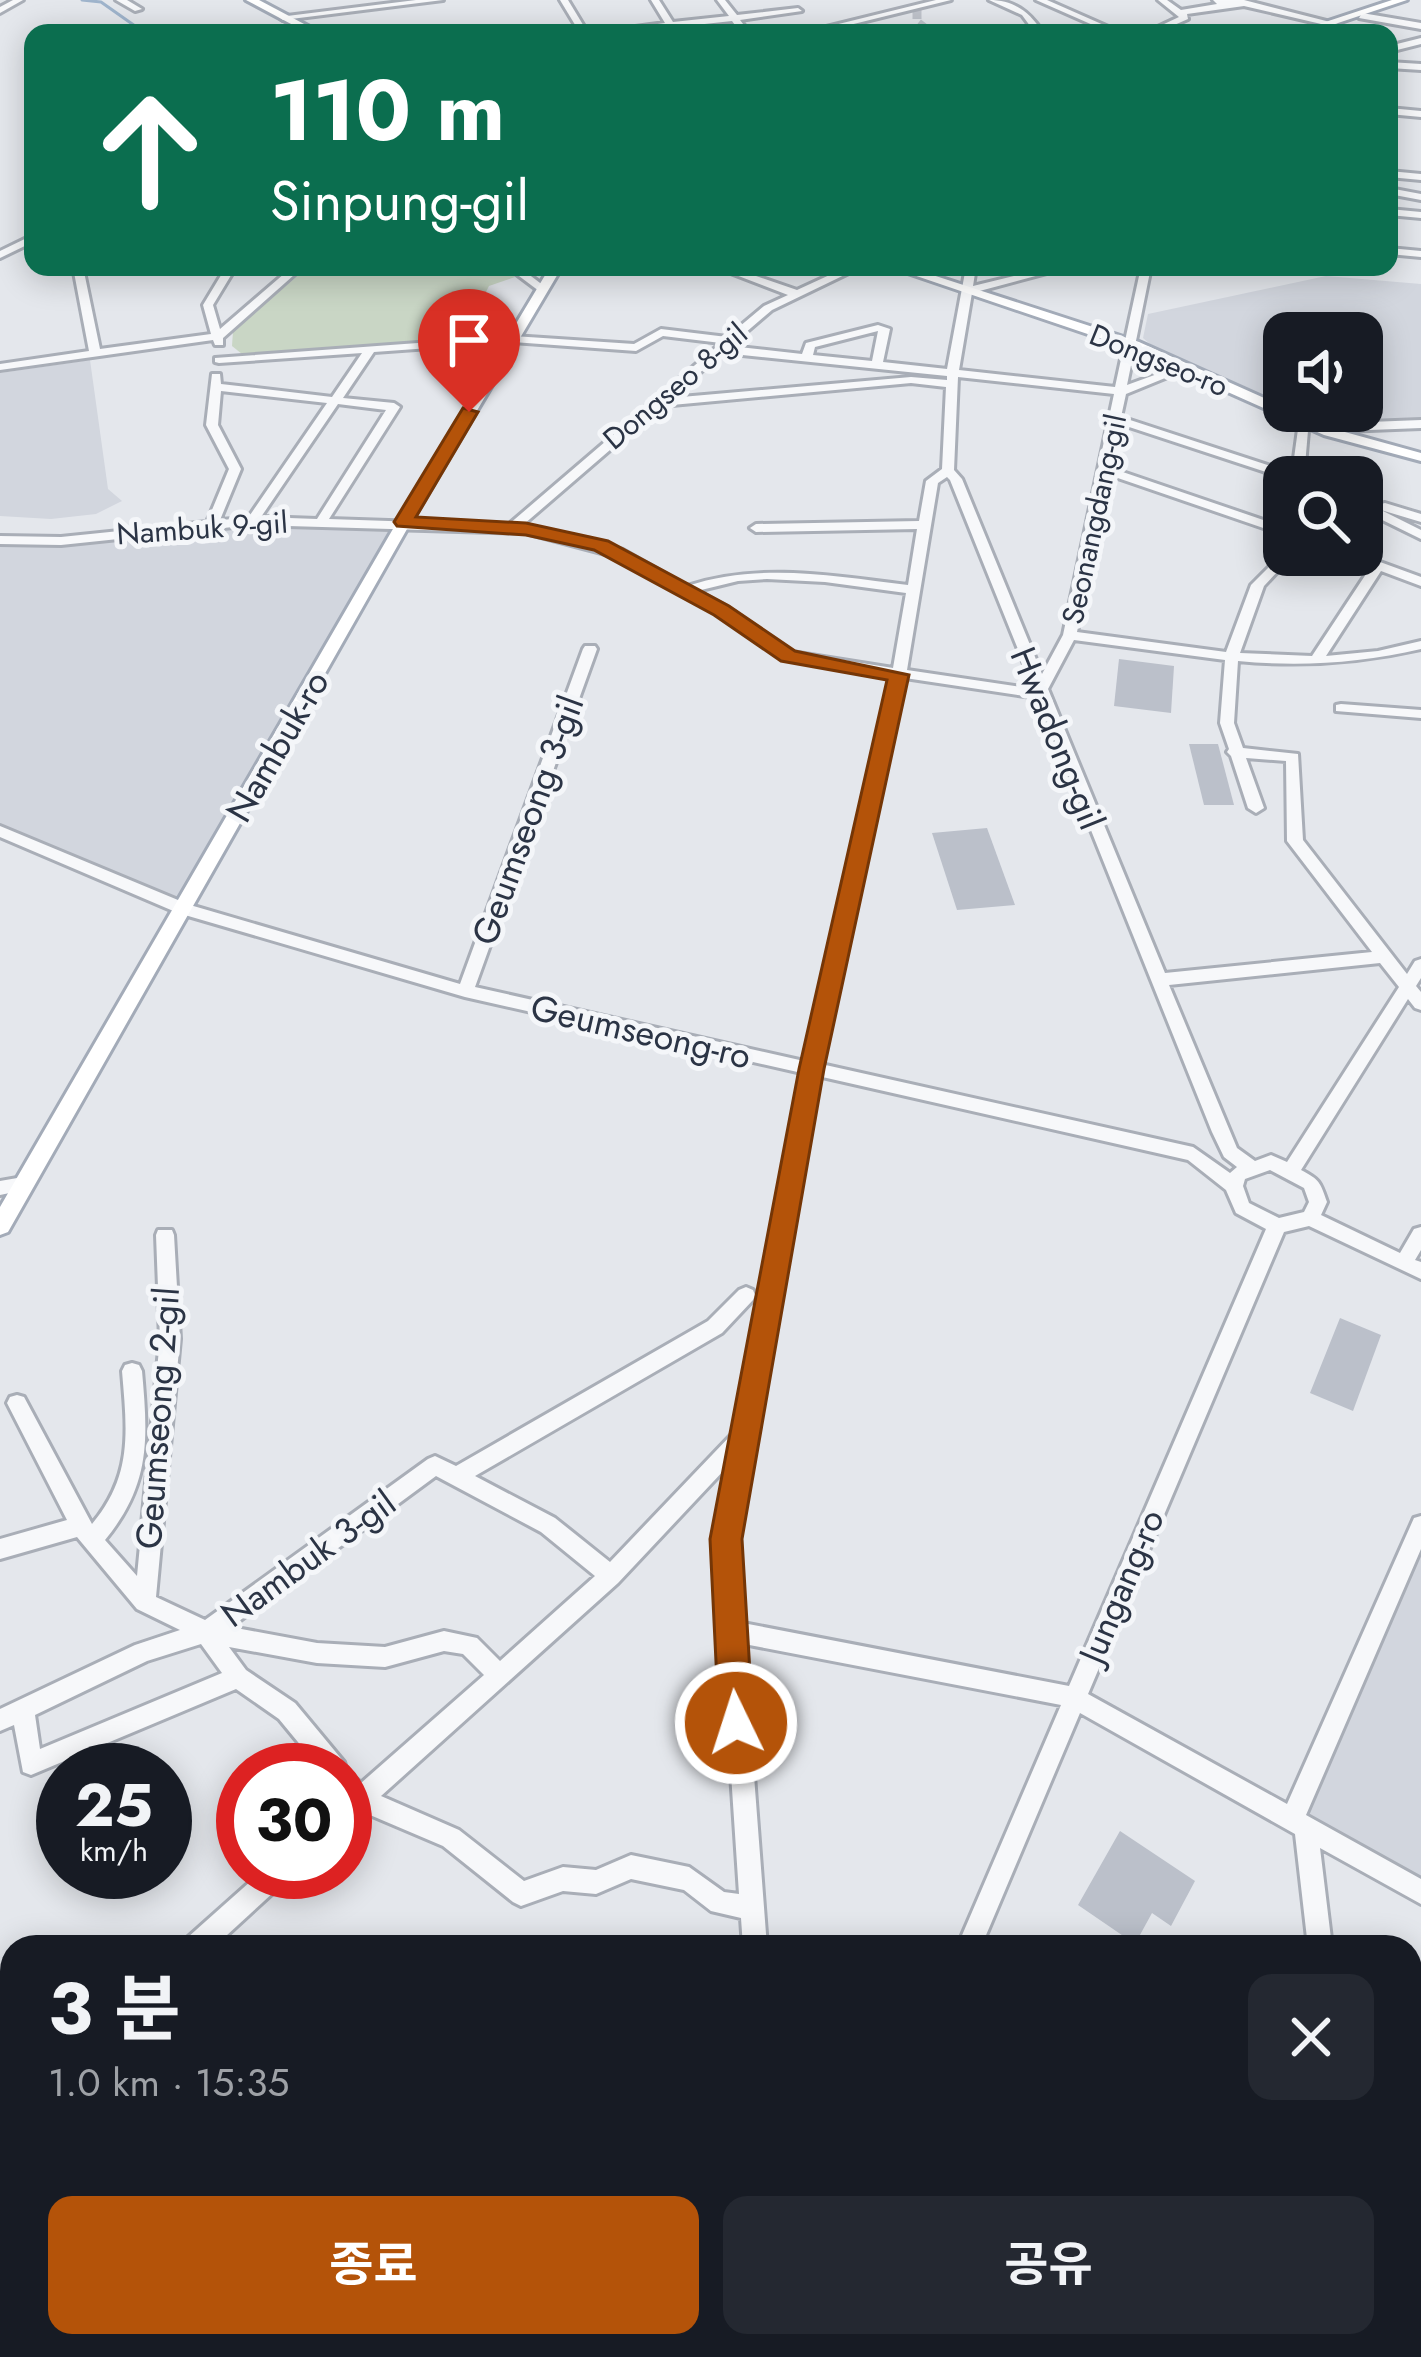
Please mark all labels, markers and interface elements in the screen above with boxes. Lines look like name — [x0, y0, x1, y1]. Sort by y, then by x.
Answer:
text: 110 m — [270, 50, 505, 172]
icon: ahead — [72, 72, 228, 228]
text: Sinpung-gil — [270, 162, 529, 240]
pin — [418, 289, 520, 412]
icon: arrive — [436, 307, 502, 373]
map controls — [1263, 312, 1383, 576]
button: sound — [1263, 312, 1383, 432]
street label: Dongseo 8-gil — [593, 313, 757, 459]
street label: Dongseo-ro — [1083, 313, 1235, 407]
street label: Seonangdang-gil — [1051, 410, 1137, 628]
button: search — [1263, 456, 1383, 576]
street label: Nambuk 9-gil — [115, 501, 289, 555]
street label: Hwadong-gil — [998, 639, 1118, 837]
street label: Nambuk-ro — [213, 660, 341, 832]
street label: Geumseong 3-gil — [458, 688, 596, 952]
street label: Geumseong-ro — [526, 980, 756, 1082]
street label: Geumseong 2-gil — [122, 1285, 192, 1551]
street label: Nambuk 3-gil — [210, 1477, 406, 1639]
street label: Jungang-ro — [1064, 1501, 1177, 1675]
position arrow — [673, 1660, 799, 1786]
speed limit sign: 30 — [216, 1743, 372, 1899]
text: 25 — [75, 1762, 153, 1849]
text: km/h — [80, 1829, 148, 1872]
text: 3 분 — [48, 1957, 181, 2061]
button: close — [1248, 1974, 1374, 2100]
text: 1.0 km · 15:35 — [48, 2054, 290, 2111]
button: 종료 — [48, 2196, 699, 2334]
button: 공유 — [723, 2196, 1374, 2334]

